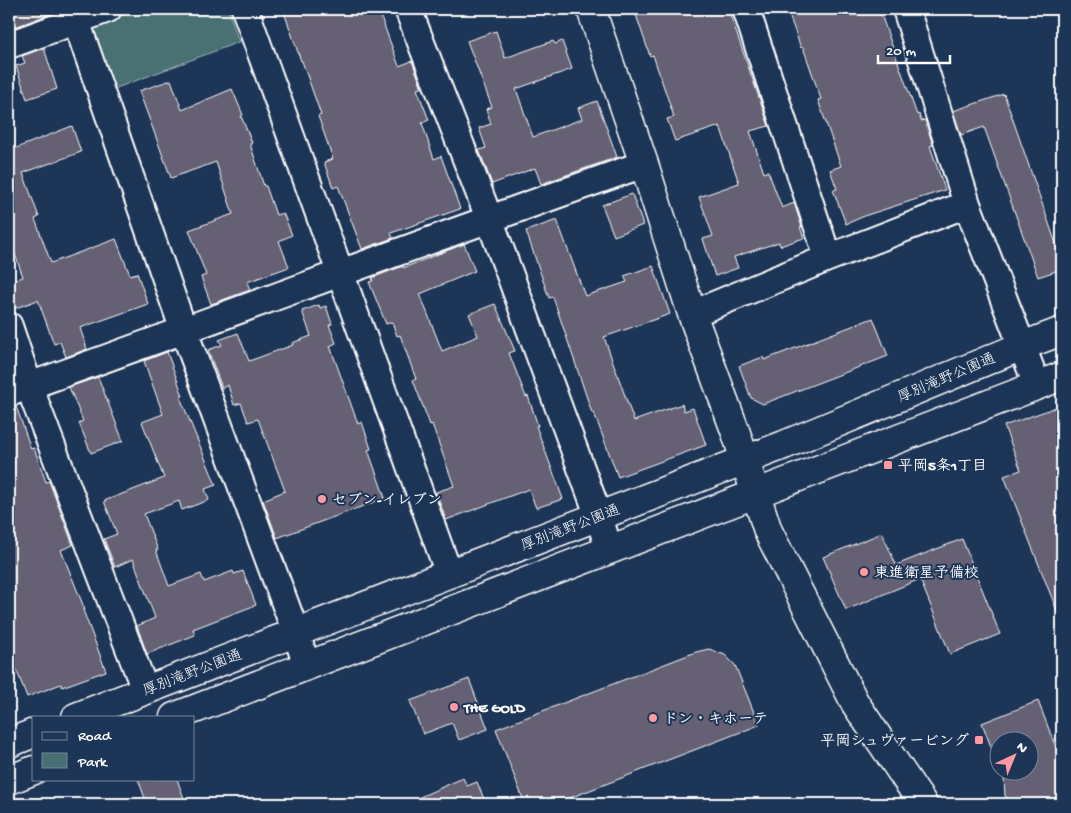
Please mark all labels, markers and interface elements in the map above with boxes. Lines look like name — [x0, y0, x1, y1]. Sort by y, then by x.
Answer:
scale bar — [878, 32, 951, 64]
text: 20 m — [886, 43, 916, 61]
street label: 厚別滝野公園通 — [895, 350, 999, 408]
place label: 平岡5条1丁目 — [898, 457, 987, 476]
marker: 平岡5条1丁目 — [882, 459, 894, 471]
place label: セブン-イレブン — [332, 492, 442, 510]
marker: セブン-イレブン — [316, 493, 328, 505]
street label: 厚別滝野公園通 — [518, 502, 623, 556]
place label: 東進衛星予備校 — [874, 564, 979, 583]
marker: 東進衛星予備校 — [858, 566, 870, 578]
street label: 厚別滝野公園通 — [140, 647, 245, 701]
place label: THE GOLD — [463, 700, 526, 718]
marker: THE GOLD — [448, 701, 460, 713]
place label: ドン・キホーテ — [663, 711, 768, 729]
marker: ドン・キホーテ — [647, 712, 659, 724]
legend — [32, 716, 195, 780]
text: Road — [78, 728, 112, 746]
north arrow — [988, 730, 1038, 780]
place label: 平岡シュヴァービング — [820, 732, 969, 751]
marker: 平岡シュヴァービング — [973, 734, 985, 746]
text: N — [1012, 739, 1030, 758]
text: Park — [77, 754, 108, 772]

